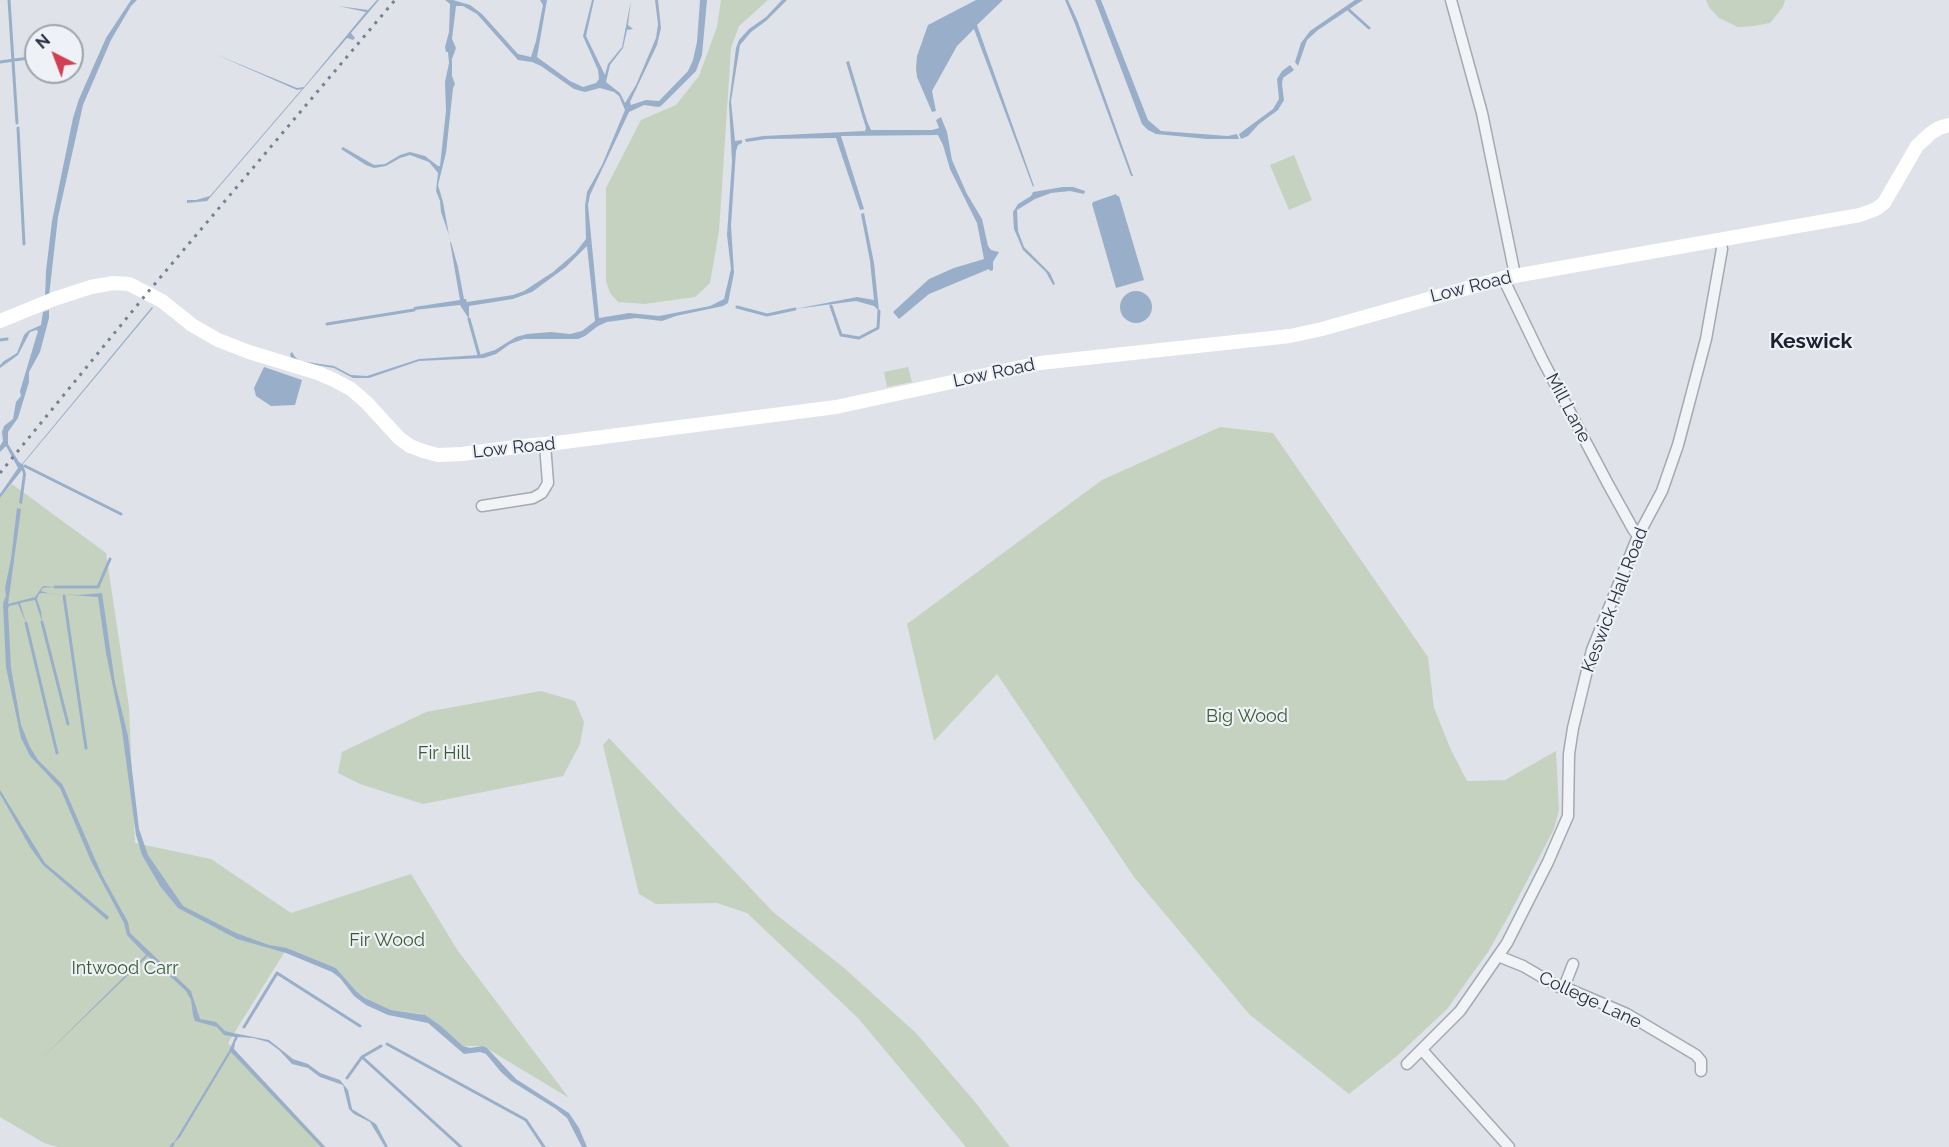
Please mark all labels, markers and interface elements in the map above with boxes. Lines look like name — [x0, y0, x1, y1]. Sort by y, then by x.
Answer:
north arrow — [24, 24, 84, 84]
text: N — [32, 31, 54, 53]
street label: Low Road — [1428, 266, 1514, 308]
district label: Keswick — [1770, 329, 1852, 355]
street label: Low Road — [951, 354, 1037, 392]
street label: Mill Lane — [1541, 370, 1595, 446]
street label: Low Road — [472, 433, 556, 463]
street label: Keswick Hall Road — [1577, 525, 1653, 675]
park label: Big Wood — [1206, 706, 1288, 728]
park label: Fir Hill — [418, 743, 470, 765]
park label: Fir Wood — [349, 930, 425, 952]
park label: Intwood Carr — [71, 958, 179, 980]
street label: College Lane — [1535, 967, 1645, 1033]

